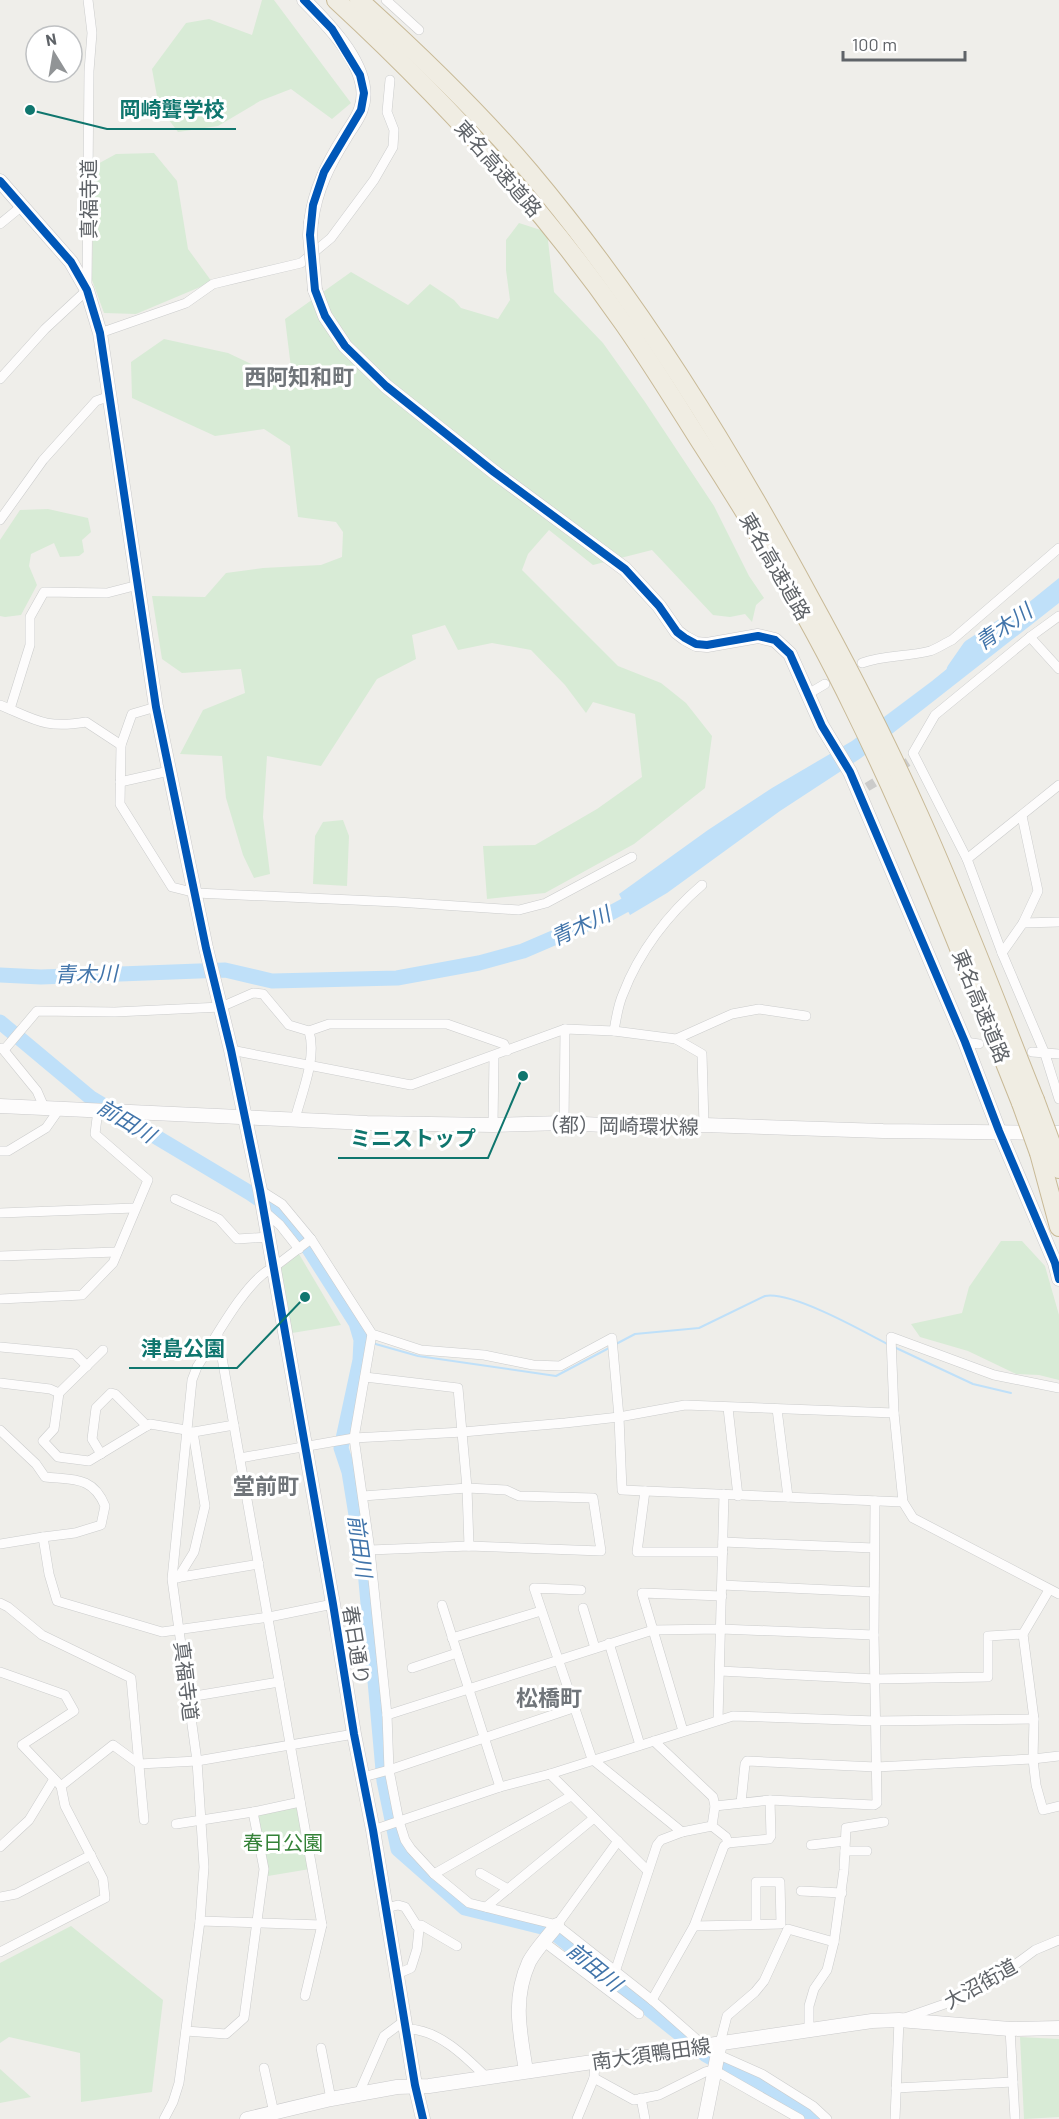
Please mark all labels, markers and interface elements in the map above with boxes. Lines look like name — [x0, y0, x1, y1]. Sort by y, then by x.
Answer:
north arrow — [24, 24, 84, 84]
scale bar — [843, 24, 964, 62]
text: N — [44, 28, 58, 49]
text: 100 m — [852, 33, 897, 55]
callout: 岡崎聾学校 — [107, 90, 236, 129]
text: 岡崎聾学校 — [120, 96, 225, 121]
street label: 東名高速道路 — [451, 115, 547, 221]
street label: 真福寺道 — [76, 159, 100, 239]
district label: 西阿知和町 — [244, 363, 354, 389]
street label: 東名高速道路 — [736, 508, 816, 624]
water label: 青木川 — [970, 597, 1038, 654]
water label: 青木川 — [546, 900, 616, 950]
street label: 東名高速道路 — [948, 946, 1016, 1066]
water label: 青木川 — [54, 960, 120, 986]
water label: 前田川 — [94, 1093, 162, 1148]
street label: （都）岡崎環状線 — [539, 1112, 699, 1138]
callout: ミニストップ — [338, 1119, 488, 1158]
text: ミニストップ — [350, 1125, 476, 1150]
callout: 津島公園 — [129, 1329, 237, 1368]
text: 津島公園 — [141, 1335, 225, 1360]
district label: 堂前町 — [233, 1472, 299, 1498]
water label: 前田川 — [344, 1513, 378, 1581]
street label: 春日通り — [339, 1604, 375, 1686]
street label: 真福寺道 — [170, 1640, 204, 1722]
district label: 松橋町 — [516, 1684, 582, 1710]
park label: 春日公園 — [243, 1830, 323, 1854]
water label: 前田川 — [563, 1936, 629, 1997]
street label: 大沼街道 — [939, 1953, 1021, 2013]
street label: 南大須鴨田線 — [590, 2033, 712, 2073]

